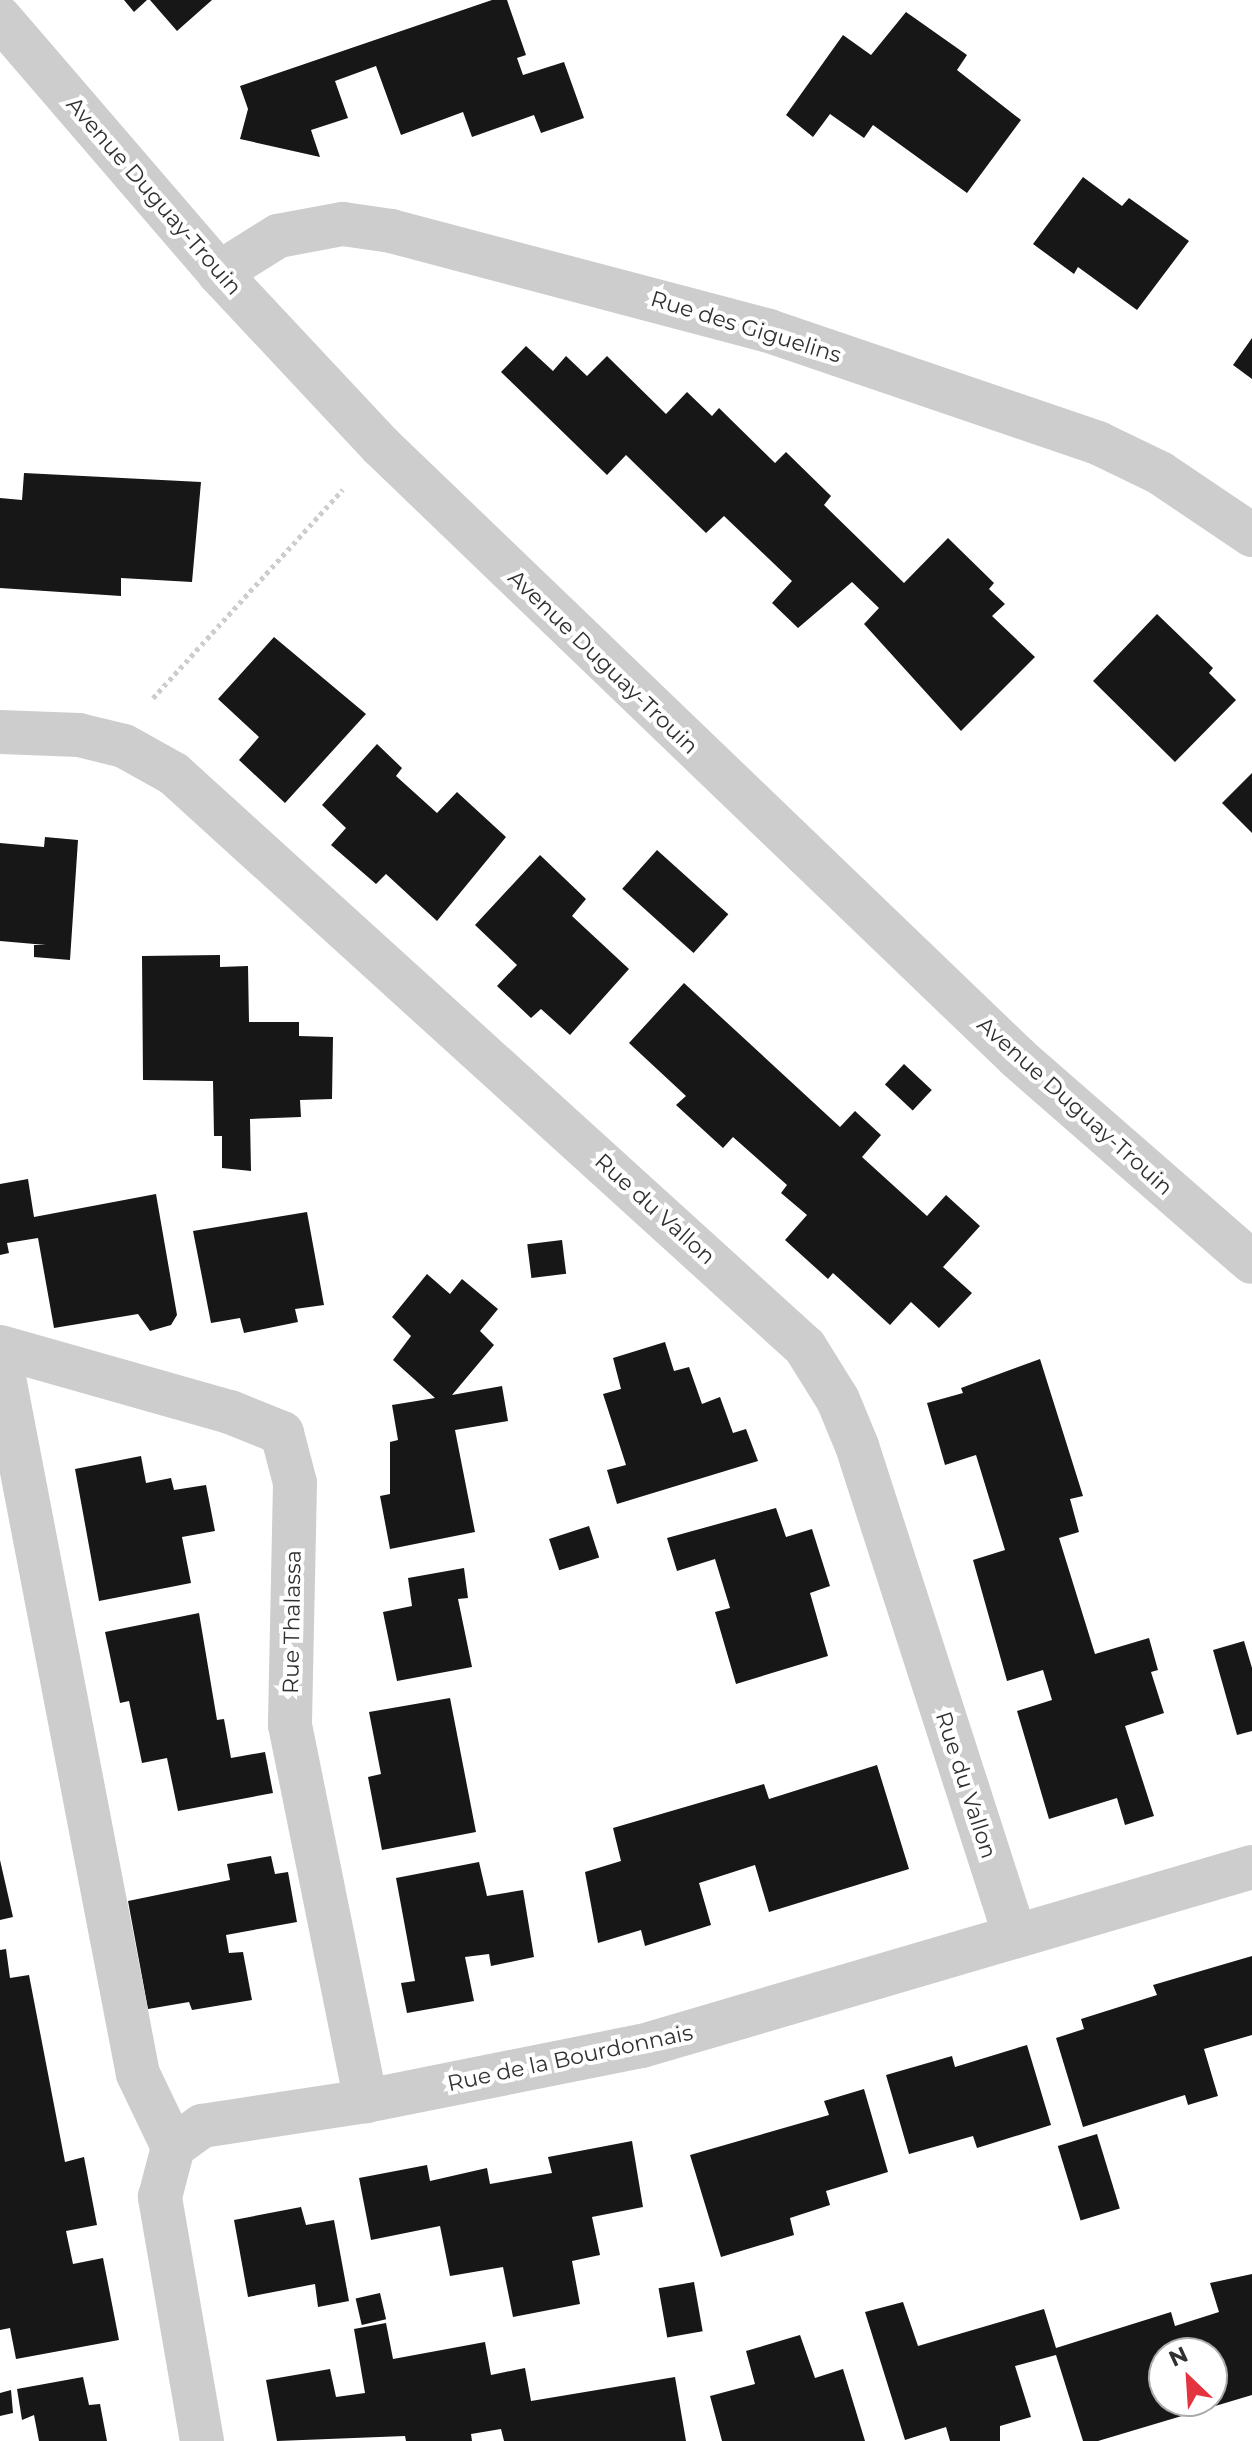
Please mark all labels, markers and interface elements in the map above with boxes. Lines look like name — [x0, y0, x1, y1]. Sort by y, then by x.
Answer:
street label: Avenue Duguay-Trouin — [61, 92, 247, 300]
street label: Rue des Giguelins — [647, 285, 845, 369]
street label: Avenue Duguay-Trouin — [503, 564, 703, 760]
street label: Avenue Duguay-Trouin — [972, 1011, 1178, 1201]
street label: Rue du Vallon — [589, 1148, 721, 1270]
street label: Rue Thalassa — [278, 1550, 306, 1694]
street label: Rue du Vallon — [930, 1708, 1002, 1862]
street label: Rue de la Bourdonnais — [445, 2019, 695, 2097]
north arrow — [1148, 2337, 1228, 2417]
text: N — [1165, 2341, 1192, 2373]

